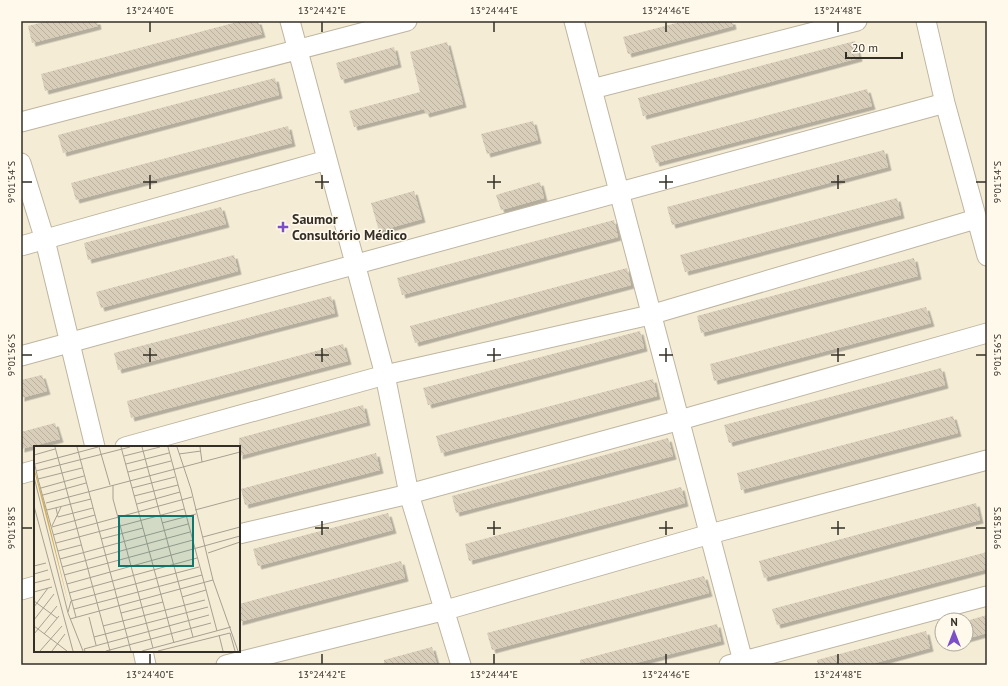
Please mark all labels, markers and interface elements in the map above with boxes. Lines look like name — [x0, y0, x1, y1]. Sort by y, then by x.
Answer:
text: 13°24'40"E — [126, 4, 174, 17]
text: 13°24'42"E — [298, 4, 346, 17]
text: 13°24'44"E — [470, 4, 518, 17]
text: 13°24'46"E — [642, 4, 690, 17]
text: 13°24'48"E — [814, 4, 862, 17]
scale bar — [846, 34, 902, 60]
text: 20 m — [852, 40, 878, 55]
text: 9°01'54"S — [5, 161, 18, 203]
text: 9°01'54"S — [991, 161, 1004, 203]
place label: Saumor Consultório Médico — [292, 210, 408, 244]
marker: Saumor Consultório Médico — [277, 221, 289, 233]
text: 9°01'56"S — [5, 334, 18, 376]
text: 9°01'56"S — [991, 334, 1004, 376]
inset map — [34, 446, 240, 652]
text: 9°01'58"S — [5, 507, 18, 549]
text: 9°01'58"S — [991, 507, 1004, 549]
north arrow — [934, 612, 974, 652]
text: N — [950, 615, 958, 629]
text: 13°24'40"E — [126, 668, 174, 681]
text: 13°24'42"E — [298, 668, 346, 681]
text: 13°24'44"E — [470, 668, 518, 681]
text: 13°24'46"E — [642, 668, 690, 681]
text: 13°24'48"E — [814, 668, 862, 681]

